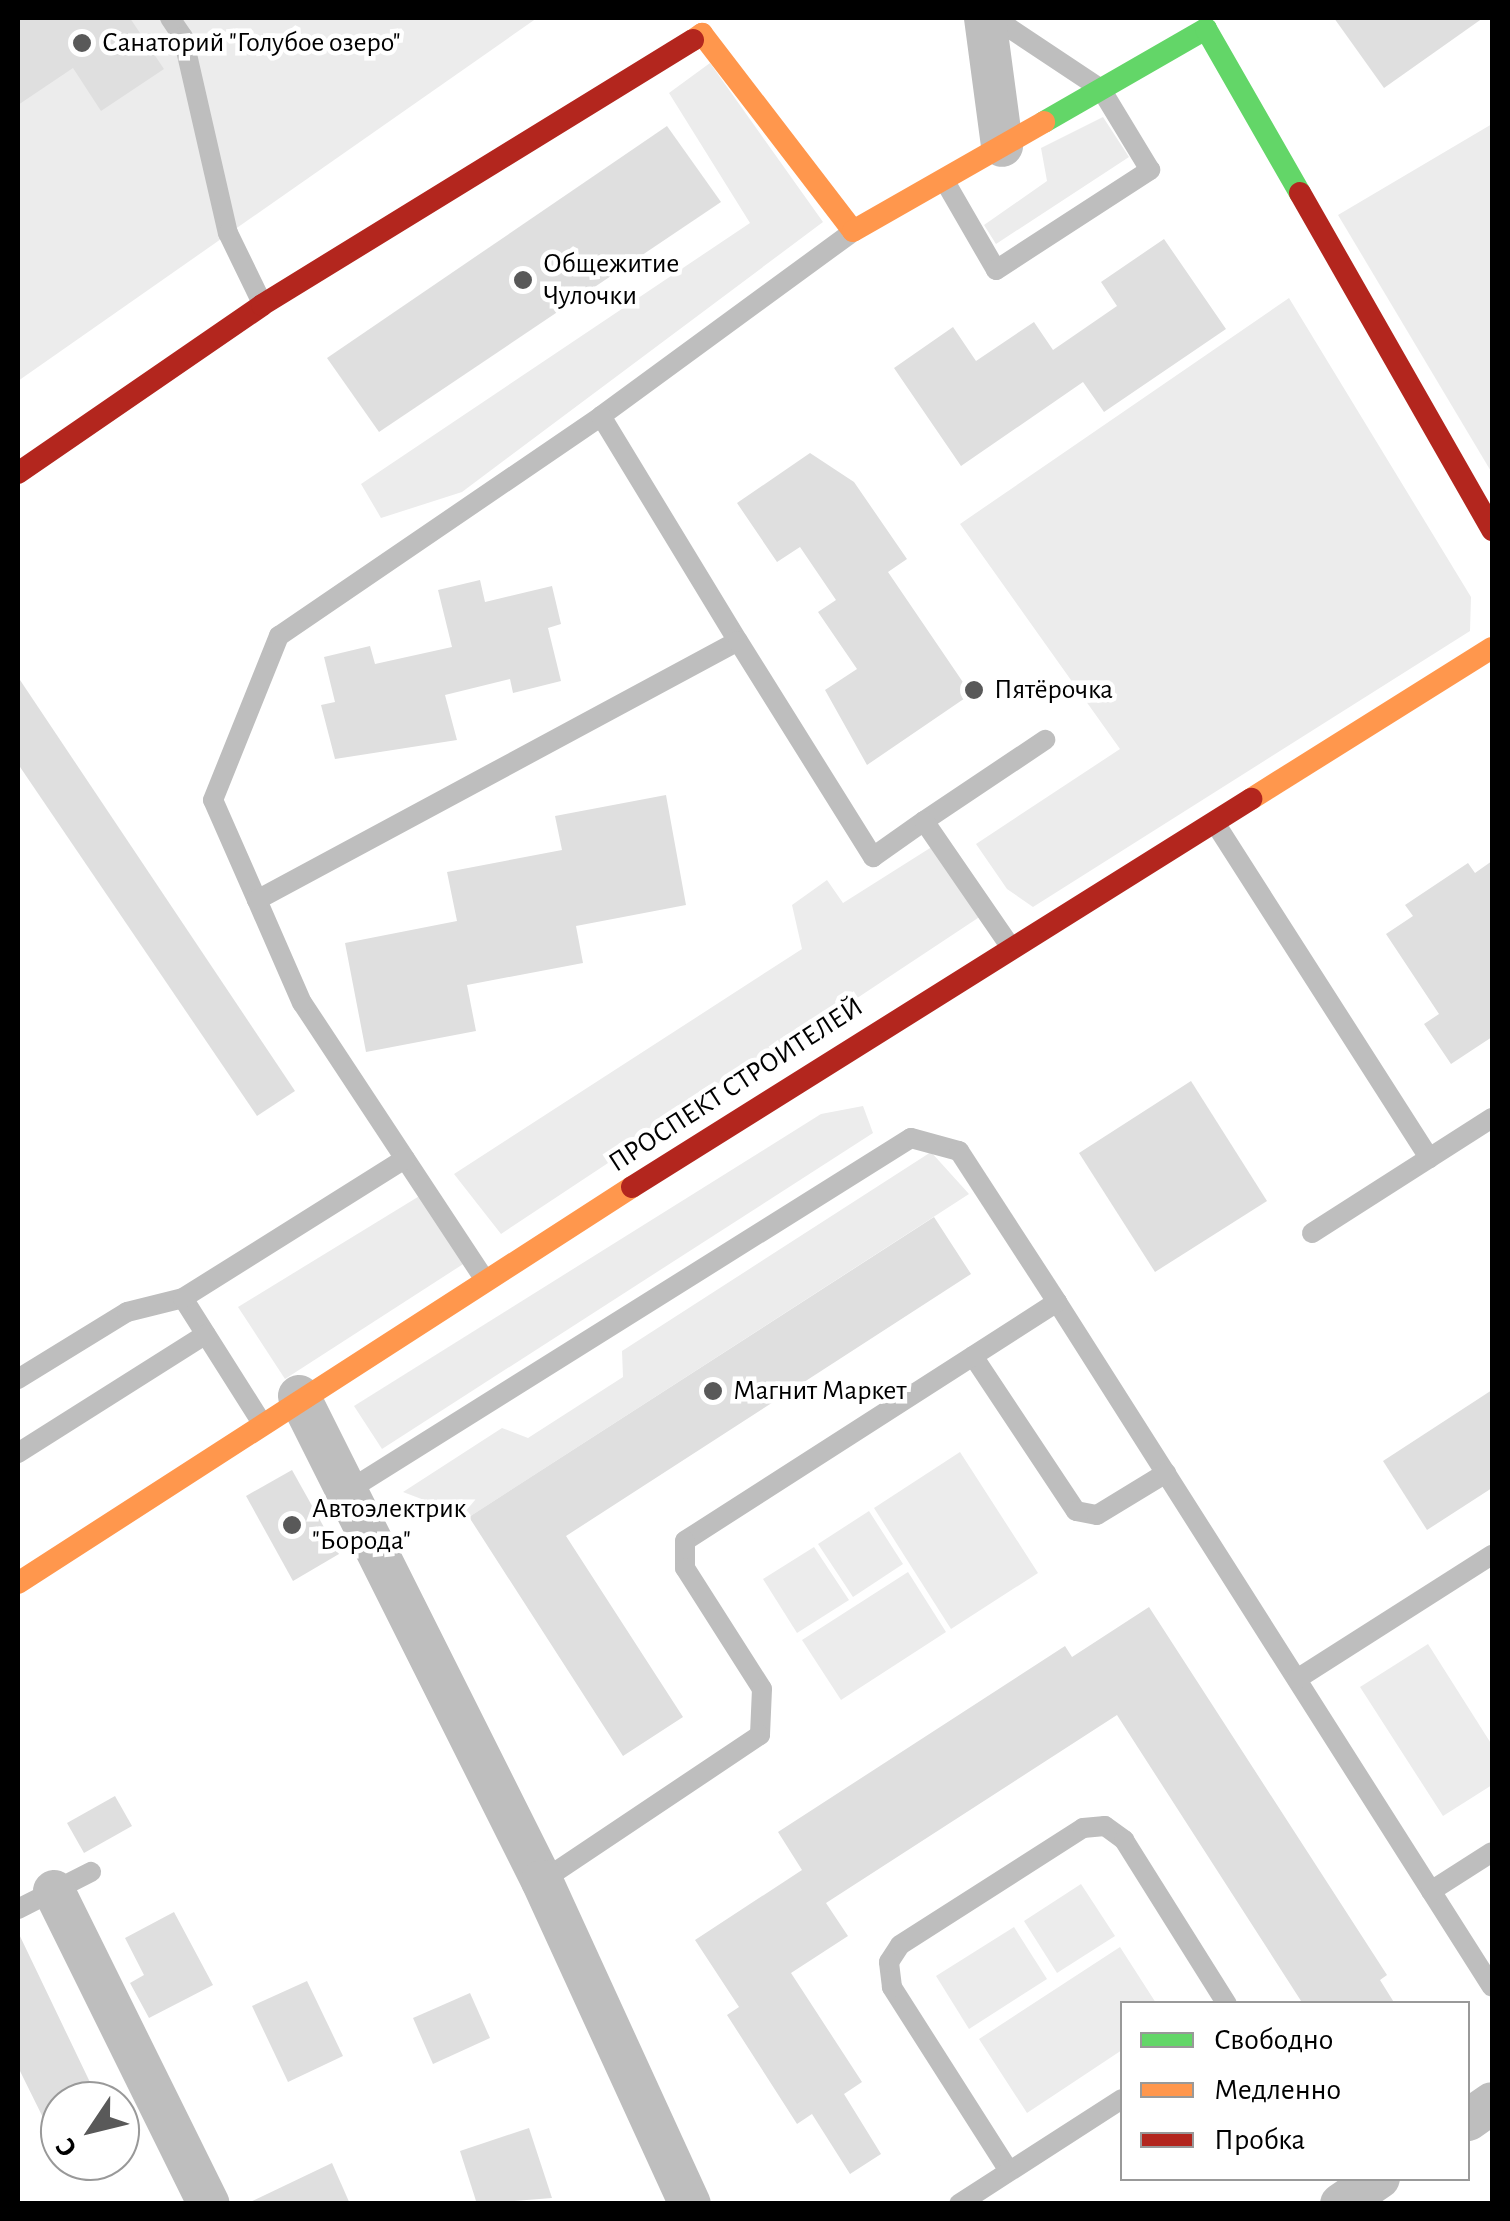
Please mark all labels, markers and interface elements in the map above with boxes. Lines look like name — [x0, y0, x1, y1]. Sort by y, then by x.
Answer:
place label: Санаторий "Голубое озеро" — [102, 26, 401, 60]
marker: Санаторий "Голубое озеро" — [71, 32, 93, 54]
place label: Общежитие Чулочки — [543, 247, 679, 313]
marker: Общежитие Чулочки — [512, 269, 534, 291]
place label: Пятёрочка — [994, 673, 1113, 707]
marker: Пятёрочка — [963, 679, 985, 701]
street label: ПРОСПЕКТ СТРОИТЕЛЕЙ — [603, 990, 869, 1180]
place label: Магнит Маркет — [733, 1374, 906, 1408]
marker: Магнит Маркет — [702, 1380, 724, 1402]
place label: Автоэлектрик "Борода" — [312, 1492, 466, 1558]
marker: Автоэлектрик "Борода" — [281, 1514, 303, 1536]
legend — [1120, 2001, 1470, 2181]
text: Свободно — [1214, 2025, 1333, 2055]
text: Медленно — [1214, 2075, 1341, 2105]
north arrow — [40, 2081, 140, 2181]
text: Пробка — [1214, 2125, 1305, 2155]
text: С — [51, 2133, 83, 2161]

